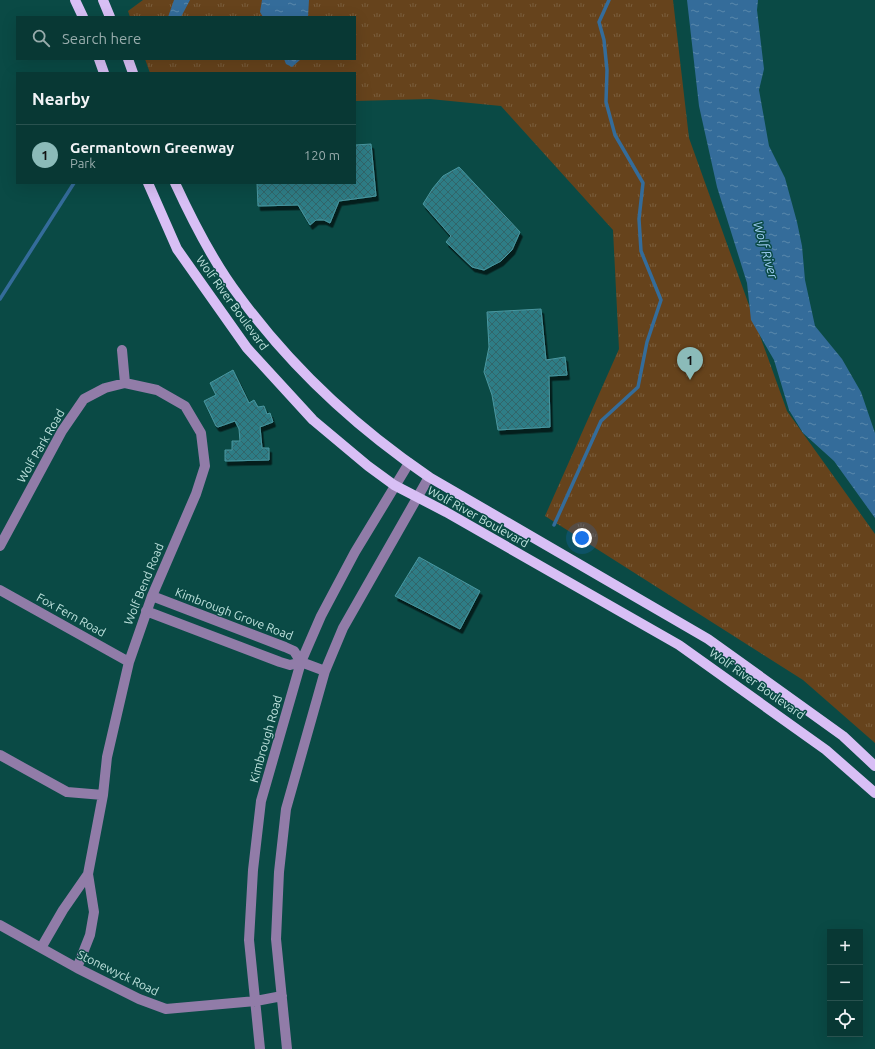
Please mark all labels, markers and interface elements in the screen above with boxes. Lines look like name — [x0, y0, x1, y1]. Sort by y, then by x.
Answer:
search box — [16, 16, 356, 60]
icon: search — [30, 27, 52, 49]
text: Search here — [62, 30, 141, 47]
text: Nearby — [32, 89, 90, 108]
text: Germantown Greenway — [70, 139, 234, 156]
text: 1 — [41, 148, 49, 162]
text: 120 m — [304, 148, 340, 162]
text: Park — [70, 156, 96, 170]
water label: Wolf River — [750, 220, 781, 281]
street label: Wolf River Boulevard — [194, 253, 271, 352]
pin: 1 — [677, 347, 703, 380]
street label: Wolf Park Road — [14, 407, 67, 485]
street label: Wolf River Boulevard — [426, 483, 531, 550]
your location — [572, 528, 592, 548]
street label: Wolf Bend Road — [121, 541, 166, 627]
street label: Kimbrough Grove Road — [173, 585, 295, 642]
street label: Fox Fern Road — [35, 590, 108, 639]
street label: Wolf River Boulevard — [707, 646, 807, 721]
street label: Kimbrough Road — [247, 694, 284, 784]
map controls — [827, 929, 863, 1037]
button: + — [827, 929, 863, 965]
street label: Stonewyck Road — [75, 947, 161, 998]
button: − — [827, 965, 863, 1001]
button: locate — [827, 1001, 863, 1037]

